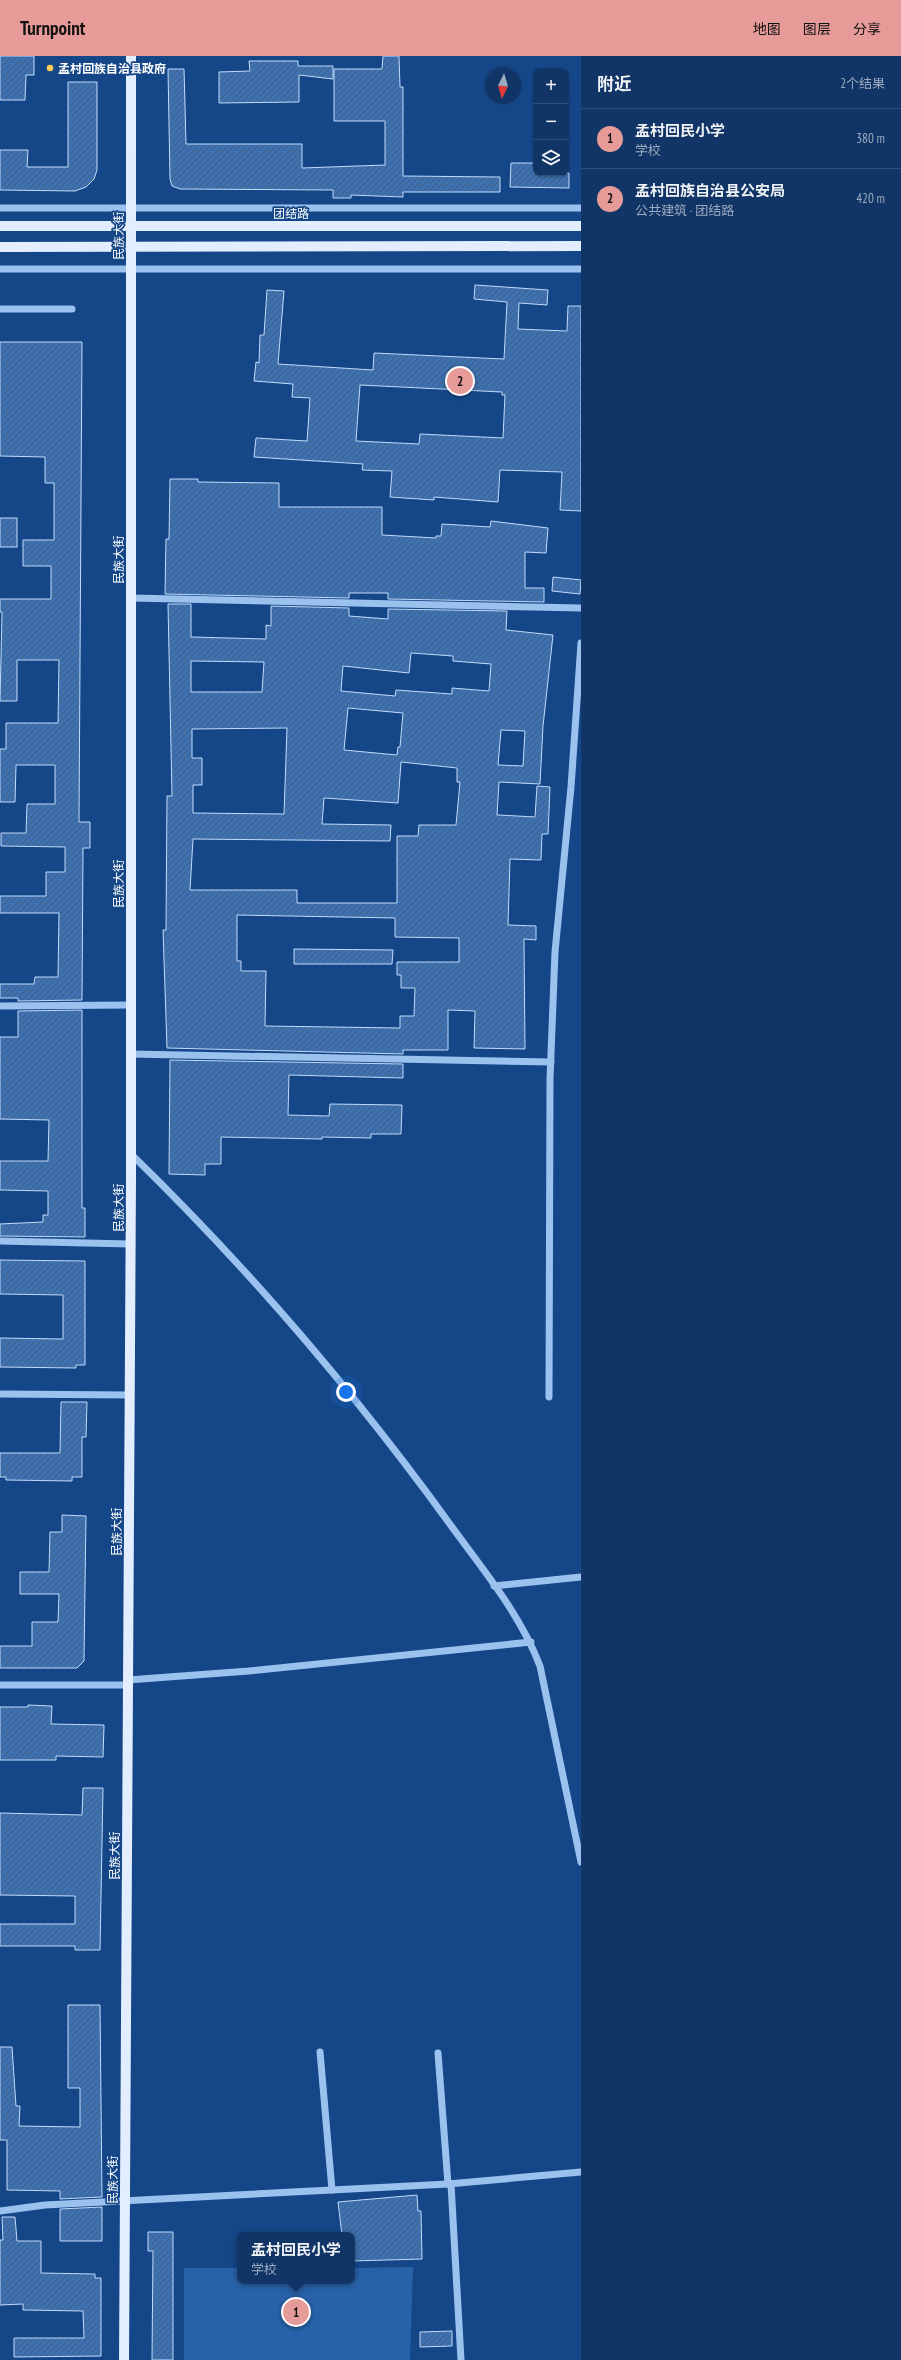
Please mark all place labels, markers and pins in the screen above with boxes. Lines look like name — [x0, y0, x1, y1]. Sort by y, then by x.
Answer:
place label: 孟村回族自治县政府 — [58, 61, 166, 76]
marker: 孟村回族自治县政府 — [45, 63, 55, 73]
pin: 2 — [447, 366, 473, 396]
pin: 1 — [283, 2297, 309, 2327]

